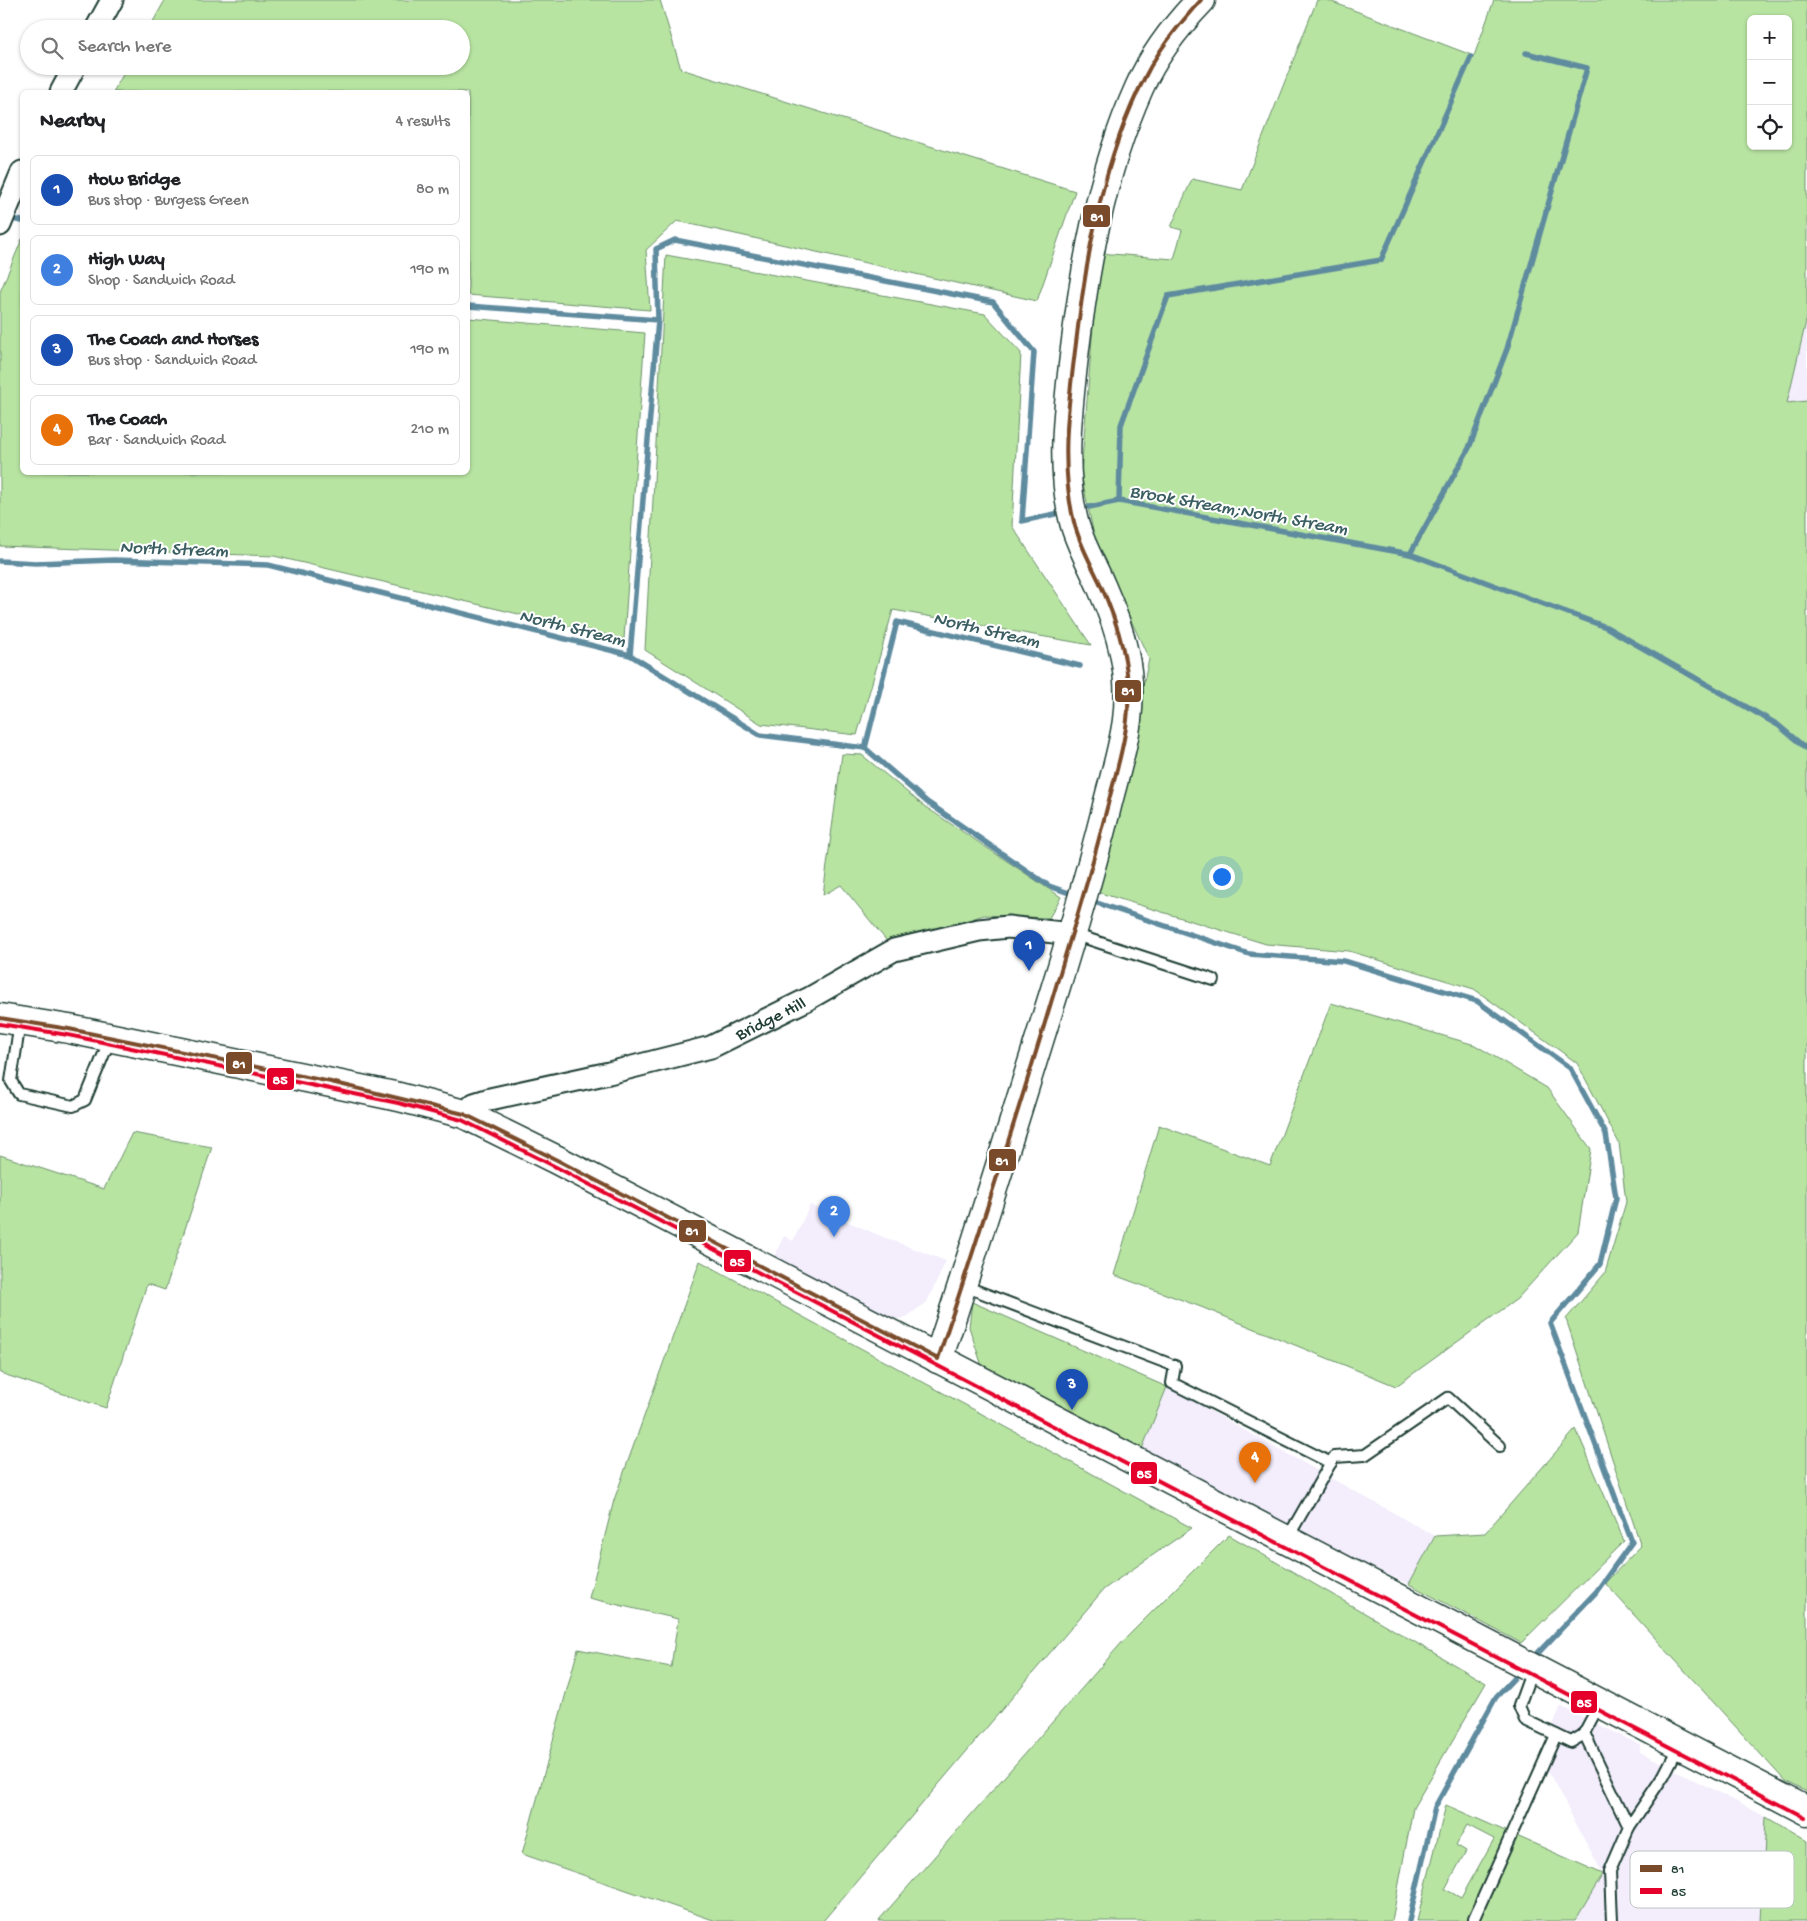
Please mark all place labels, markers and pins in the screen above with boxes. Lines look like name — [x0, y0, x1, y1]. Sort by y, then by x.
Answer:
pin: 1 — [1013, 930, 1045, 971]
pin: 2 — [818, 1196, 850, 1237]
pin: 3 — [1056, 1369, 1088, 1410]
pin: 4 — [1239, 1442, 1271, 1483]

